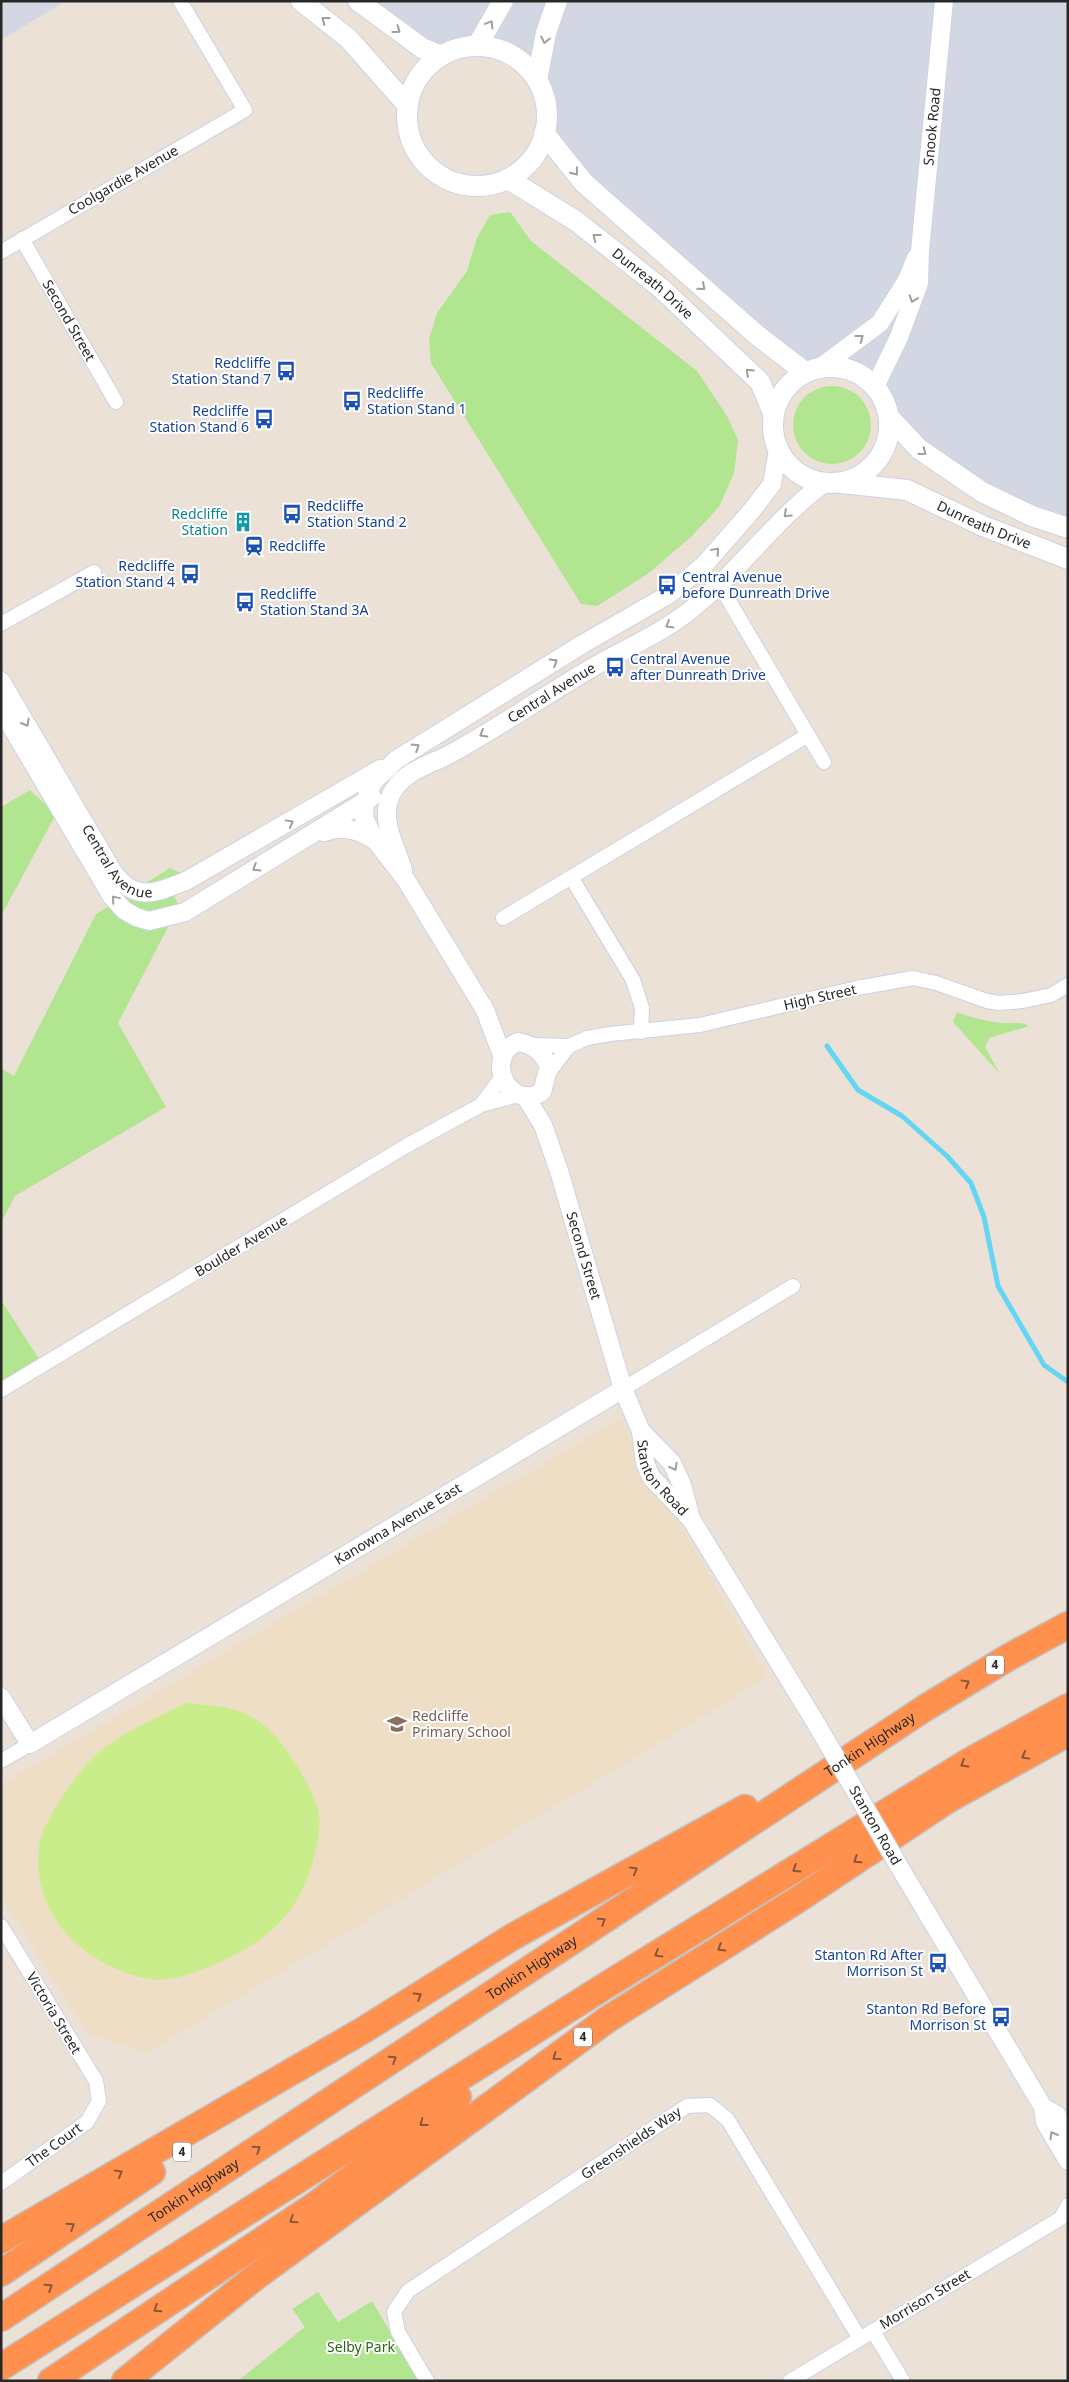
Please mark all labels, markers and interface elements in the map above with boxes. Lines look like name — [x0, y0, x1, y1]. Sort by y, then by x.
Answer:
one-way arrow — [321, 17, 331, 26]
one-way arrow — [484, 20, 494, 29]
one-way arrow — [391, 24, 401, 33]
one-way arrow — [540, 35, 551, 44]
street label: Snook Road — [918, 87, 945, 166]
street label: Coolgardie Avenue — [64, 140, 181, 219]
one-way arrow — [569, 166, 577, 175]
one-way arrow — [592, 234, 602, 243]
street label: Dunreath Drive — [609, 243, 698, 323]
street label: Second Street — [38, 276, 100, 364]
one-way arrow — [696, 281, 705, 290]
one-way arrow — [909, 294, 919, 303]
one-way arrow — [854, 335, 864, 344]
place label: Redcliffe Station Stand 7 — [171, 353, 271, 388]
bus stop icon: Redcliffe Station Stand 7 — [275, 360, 297, 382]
one-way arrow — [746, 369, 755, 378]
place label: Redcliffe Station Stand 1 — [367, 383, 467, 418]
bus stop icon: Redcliffe Station Stand 1 — [341, 390, 363, 412]
place label: Redcliffe Station Stand 6 — [149, 401, 249, 436]
bus stop icon: Redcliffe Station Stand 6 — [253, 408, 275, 430]
one-way arrow — [917, 446, 927, 455]
place label: Redcliffe Station Stand 2 — [307, 496, 407, 531]
street label: Dunreath Drive — [934, 496, 1034, 553]
bus stop icon: Redcliffe Station Stand 2 — [281, 503, 303, 525]
place label: Redcliffe Station — [171, 504, 228, 539]
one-way arrow — [783, 508, 792, 517]
building icon: Redcliffe Station — [232, 511, 254, 533]
station icon: Redcliffe — [243, 535, 265, 557]
place label: Redcliffe — [269, 536, 326, 555]
one-way arrow — [711, 548, 720, 557]
place label: Redcliffe Station Stand 4 — [75, 556, 175, 591]
bus stop icon: Redcliffe Station Stand 4 — [179, 563, 201, 585]
place label: Central Avenue before Dunreath Drive — [682, 567, 830, 602]
bus stop icon: Central Avenue before Dunreath Drive — [656, 574, 678, 596]
place label: Redcliffe Station Stand 3A — [260, 584, 369, 619]
bus stop icon: Redcliffe Station Stand 3A — [234, 591, 256, 613]
one-way arrow — [665, 619, 674, 629]
place label: Central Avenue after Dunreath Drive — [630, 649, 766, 684]
bus stop icon: Central Avenue after Dunreath Drive — [604, 656, 626, 678]
street label: Central Avenue — [503, 658, 599, 727]
one-way arrow — [549, 658, 558, 668]
one-way arrow — [20, 718, 30, 727]
one-way arrow — [480, 728, 489, 738]
one-way arrow — [411, 744, 420, 754]
one-way arrow — [284, 819, 293, 829]
street label: Central Avenue — [78, 821, 153, 902]
one-way arrow — [253, 862, 262, 872]
one-way arrow — [111, 896, 120, 905]
street label: High Street — [782, 979, 858, 1014]
street label: Second Street — [562, 1209, 606, 1302]
street label: Boulder Avenue — [191, 1210, 291, 1281]
street label: Stanton Road — [633, 1439, 693, 1520]
one-way arrow — [667, 1462, 677, 1471]
street label: Kanowna Avenue East — [331, 1478, 465, 1569]
road number: 4 — [986, 1656, 1004, 1674]
one-way arrow — [961, 1680, 970, 1690]
place label: Redcliffe Primary School — [412, 1706, 511, 1741]
street label: Tonkin Highway — [821, 1707, 919, 1781]
school or university icon: Redcliffe Primary School — [386, 1713, 408, 1735]
one-way arrow — [1022, 1750, 1031, 1760]
one-way arrow — [960, 1758, 969, 1768]
street label: Stanton Road — [845, 1782, 906, 1868]
one-way arrow — [854, 1854, 863, 1863]
one-way arrow — [793, 1862, 802, 1872]
one-way arrow — [628, 1866, 637, 1876]
one-way arrow — [596, 1918, 605, 1928]
street label: Tonkin Highway — [483, 1930, 581, 2004]
one-way arrow — [717, 1942, 726, 1952]
place label: Stanton Rd After Morrison St — [814, 1945, 923, 1980]
one-way arrow — [654, 1947, 663, 1957]
bus stop icon: Stanton Rd After Morrison St — [927, 1952, 949, 1974]
street label: Victoria Street — [23, 1968, 86, 2057]
one-way arrow — [413, 1993, 422, 2003]
place label: Stanton Rd Before Morrison St — [866, 1999, 986, 2034]
bus stop icon: Stanton Rd Before Morrison St — [990, 2006, 1012, 2028]
road number: 4 — [574, 2028, 592, 2046]
one-way arrow — [552, 2051, 562, 2060]
one-way arrow — [387, 2056, 397, 2065]
street label: Greenshields Way — [577, 2101, 685, 2183]
one-way arrow — [419, 2117, 429, 2126]
street label: The Court — [22, 2118, 85, 2171]
one-way arrow — [1049, 2132, 1059, 2141]
road number: 4 — [173, 2142, 191, 2162]
one-way arrow — [252, 2146, 261, 2155]
street label: Tonkin Highway — [145, 2153, 243, 2227]
one-way arrow — [114, 2169, 123, 2179]
one-way arrow — [289, 2214, 298, 2223]
one-way arrow — [66, 2223, 75, 2233]
street label: Morrison Street — [876, 2264, 974, 2333]
one-way arrow — [44, 2283, 53, 2293]
one-way arrow — [153, 2303, 163, 2312]
park label: Selby Park — [327, 2337, 395, 2356]

